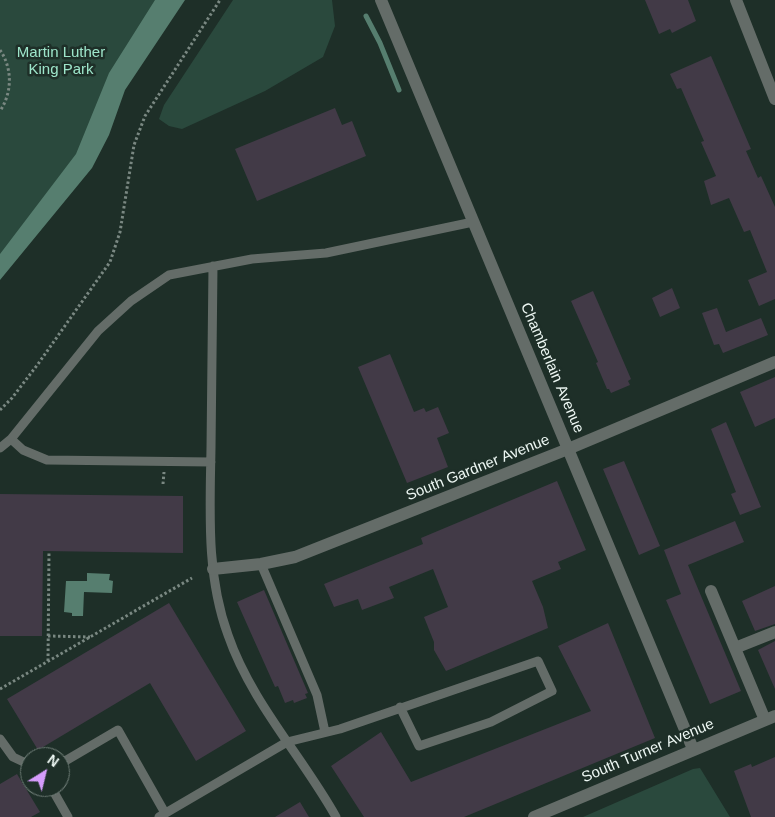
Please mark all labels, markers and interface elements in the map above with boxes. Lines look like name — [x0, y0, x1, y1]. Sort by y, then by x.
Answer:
park label: Martin Luther King Park — [17, 44, 105, 79]
street label: Chamberlain Avenue — [516, 300, 588, 436]
street label: South Gardner Avenue — [404, 431, 552, 505]
street label: South Turner Avenue — [579, 715, 717, 787]
north arrow — [20, 747, 70, 797]
text: N — [44, 751, 62, 770]

